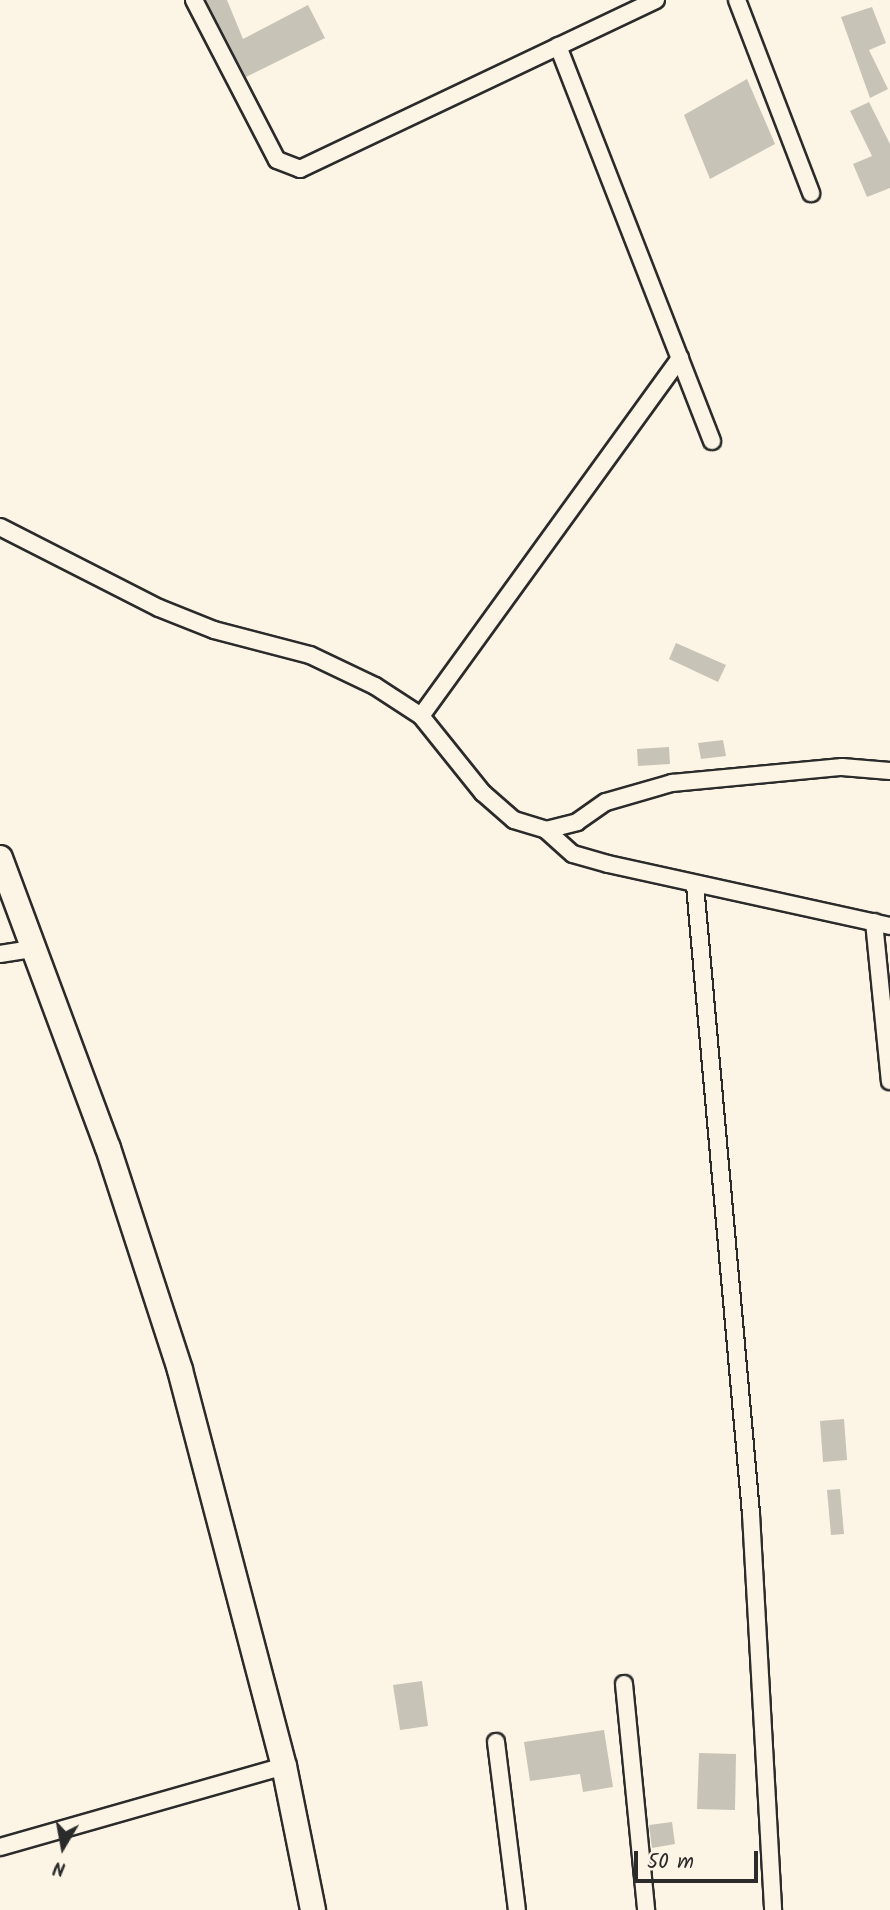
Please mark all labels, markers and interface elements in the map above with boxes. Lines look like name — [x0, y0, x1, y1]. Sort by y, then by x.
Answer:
north arrow — [28, 1812, 98, 1882]
scale bar — [638, 1836, 762, 1880]
text: 50 m — [647, 1846, 694, 1879]
text: N — [51, 1852, 68, 1883]

